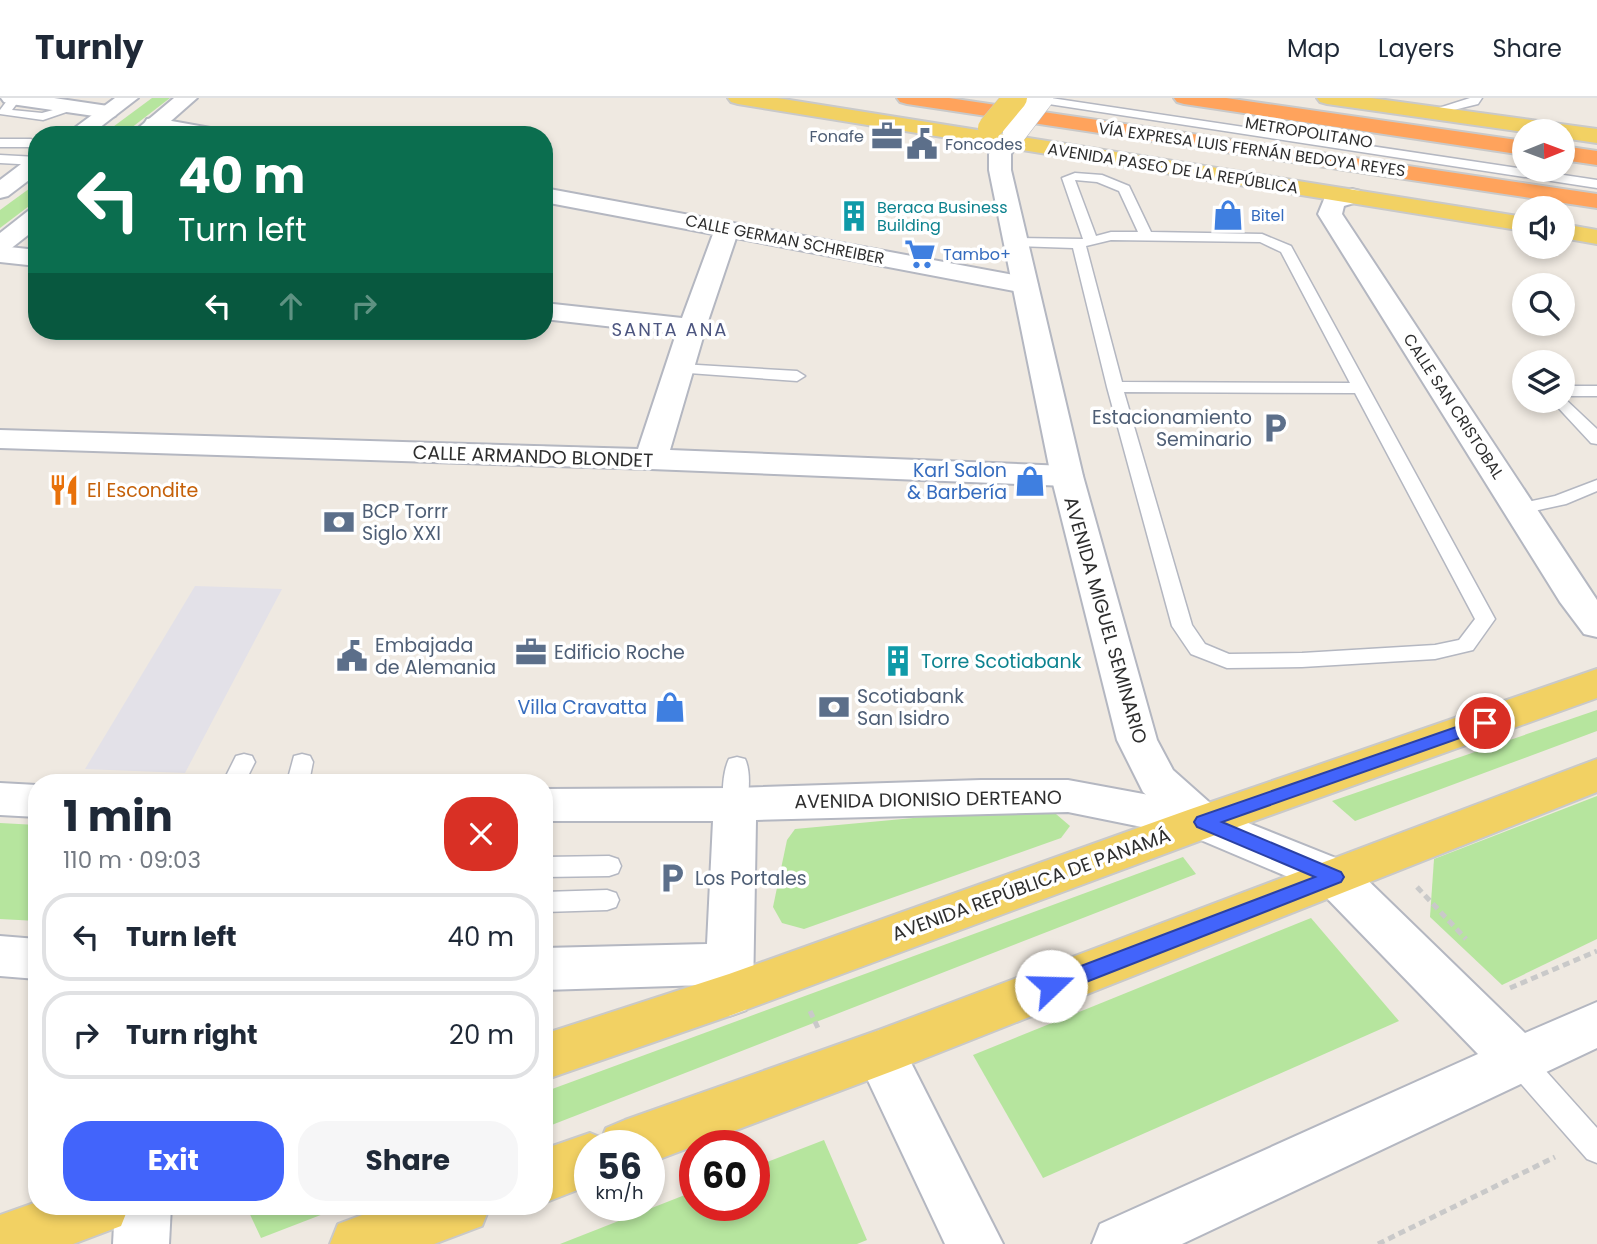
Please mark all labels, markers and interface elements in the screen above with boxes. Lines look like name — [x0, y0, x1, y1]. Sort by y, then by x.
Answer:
text: Turnly — [35, 24, 144, 71]
text: Map — [1287, 32, 1340, 65]
text: Layers — [1378, 32, 1454, 65]
text: Share — [1492, 32, 1562, 65]
street label: METROPOLITANO — [1243, 111, 1374, 154]
street label: VÍA EXPRESA LUIS FERNÁN BEDOYA REYES — [1097, 117, 1407, 182]
office icon: Fonafe — [870, 119, 904, 153]
north arrow — [1512, 119, 1575, 182]
map controls — [1512, 119, 1575, 413]
place label: Fonafe — [809, 125, 864, 148]
public building icon: Foncodes — [905, 127, 939, 161]
place label: Foncodes — [945, 133, 1023, 156]
street label: AVENIDA PASEO DE LA REPÚBLICA — [1046, 137, 1300, 200]
text: 40 m — [178, 142, 305, 210]
icon: left — [63, 154, 154, 245]
place label: Beraca Business Building — [877, 196, 1008, 237]
button: sound — [1512, 196, 1575, 259]
shop icon: Bitel — [1211, 198, 1245, 232]
building icon: Beraca Business Building — [837, 199, 871, 233]
place label: Bitel — [1251, 204, 1284, 227]
text: Turn left — [178, 207, 307, 252]
street label: CALLE GERMAN SCHREIBER — [683, 209, 886, 270]
supermarket icon: Tambo+ — [903, 237, 937, 271]
place label: Tambo+ — [943, 243, 1011, 266]
button: search — [1512, 273, 1575, 336]
icon: left — [199, 287, 237, 325]
icon: ahead — [272, 287, 310, 325]
icon: right — [345, 287, 383, 325]
district label: SANTA ANA — [612, 317, 728, 342]
street label: CALLE SAN CRISTOBAL — [1398, 329, 1509, 484]
button: layers — [1512, 350, 1575, 413]
place label: Estacionamiento Seminario — [1092, 404, 1252, 453]
parking icon: Estacionamiento Seminario — [1258, 411, 1292, 445]
street label: CALLE ARMANDO BLONDET — [412, 439, 654, 474]
place label: Karl Salon & Barbería — [907, 457, 1007, 506]
shop icon: Karl Salon & Barbería — [1013, 464, 1047, 498]
restaurant icon: El Escondite — [47, 473, 81, 507]
place label: El Escondite — [87, 477, 198, 504]
street label: AVENIDA MIGUEL SEMINARIO — [1057, 494, 1154, 747]
place label: BCP Torrr Siglo XXI — [362, 498, 448, 547]
bank icon: BCP Torrr Siglo XXI — [322, 505, 356, 539]
place label: Embajada de Alemania — [375, 632, 496, 681]
office icon: Edificio Roche — [514, 635, 548, 669]
public building icon: Embajada de Alemania — [335, 639, 369, 673]
place label: Edificio Roche — [554, 639, 685, 666]
building icon: Torre Scotiabank — [881, 644, 915, 678]
place label: Torre Scotiabank — [921, 648, 1082, 675]
place label: Scotiabank San Isidro — [857, 683, 964, 732]
shop icon: Villa Cravatta — [653, 690, 687, 724]
bank icon: Scotiabank San Isidro — [817, 690, 851, 724]
pin — [1455, 693, 1515, 753]
place label: Villa Cravatta — [517, 694, 647, 721]
icon: arrive — [1466, 704, 1504, 742]
street label: AVENIDA DIONISIO DERTEANO — [794, 784, 1062, 815]
text: 1 min — [63, 787, 173, 846]
button: close — [444, 797, 518, 871]
street label: AVENIDA REPÚBLICA DE PANAMÁ — [888, 821, 1174, 947]
text: 110 m · 09:03 — [63, 844, 201, 876]
parking icon: Los Portales — [655, 861, 689, 895]
place label: Los Portales — [695, 865, 807, 892]
icon: left — [67, 918, 105, 956]
text: Turn left — [126, 919, 237, 955]
text: 40 m — [448, 919, 514, 955]
position arrow — [1014, 949, 1088, 1023]
icon: right — [67, 1016, 105, 1054]
text: Turn right — [126, 1017, 258, 1053]
text: 20 m — [449, 1017, 514, 1053]
button: Exit — [63, 1121, 284, 1201]
button: Share — [298, 1121, 518, 1201]
speed limit sign: 60 — [679, 1130, 770, 1221]
text: 56 — [597, 1142, 642, 1191]
text: km/h — [596, 1180, 643, 1205]

